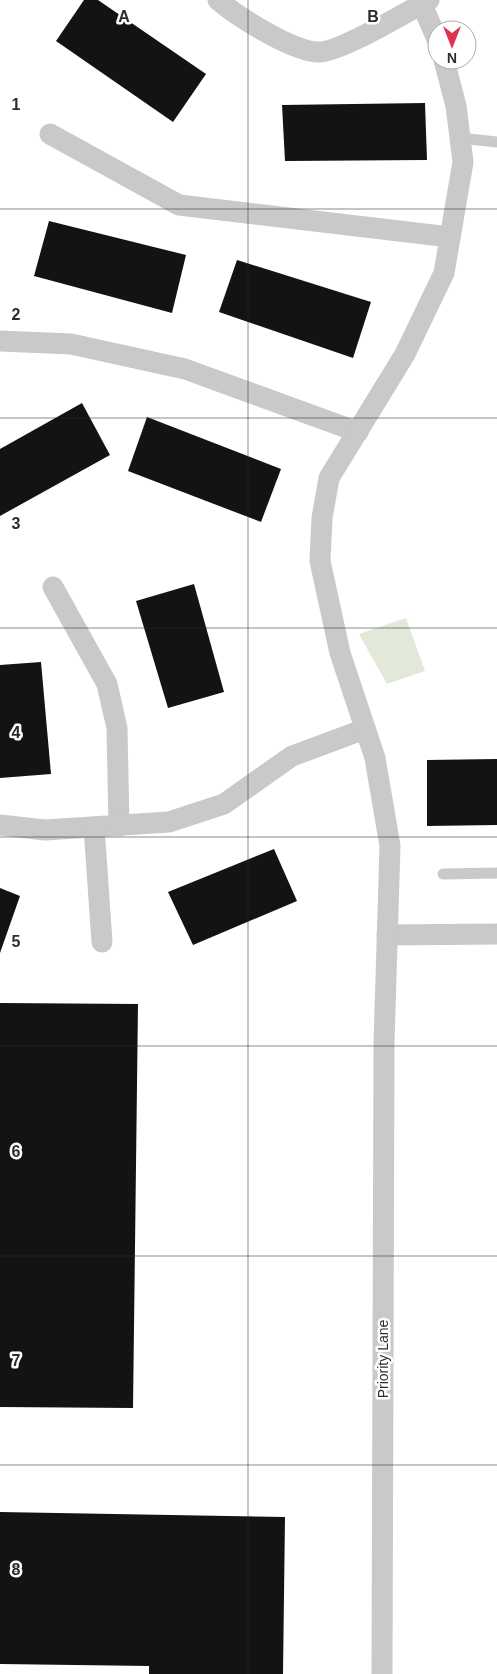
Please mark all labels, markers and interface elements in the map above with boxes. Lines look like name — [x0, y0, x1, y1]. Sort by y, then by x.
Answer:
text: A — [118, 8, 130, 25]
text: B — [367, 8, 379, 25]
north arrow — [427, 20, 477, 70]
text: N — [447, 50, 457, 66]
text: 1 — [12, 96, 21, 113]
text: 2 — [12, 306, 21, 323]
text: 3 — [12, 515, 21, 532]
text: 4 — [12, 724, 21, 741]
text: 5 — [12, 933, 21, 950]
text: 6 — [12, 1143, 21, 1160]
street label: Priority Lane — [375, 1319, 391, 1398]
text: 7 — [12, 1352, 21, 1369]
text: 8 — [12, 1561, 21, 1578]

